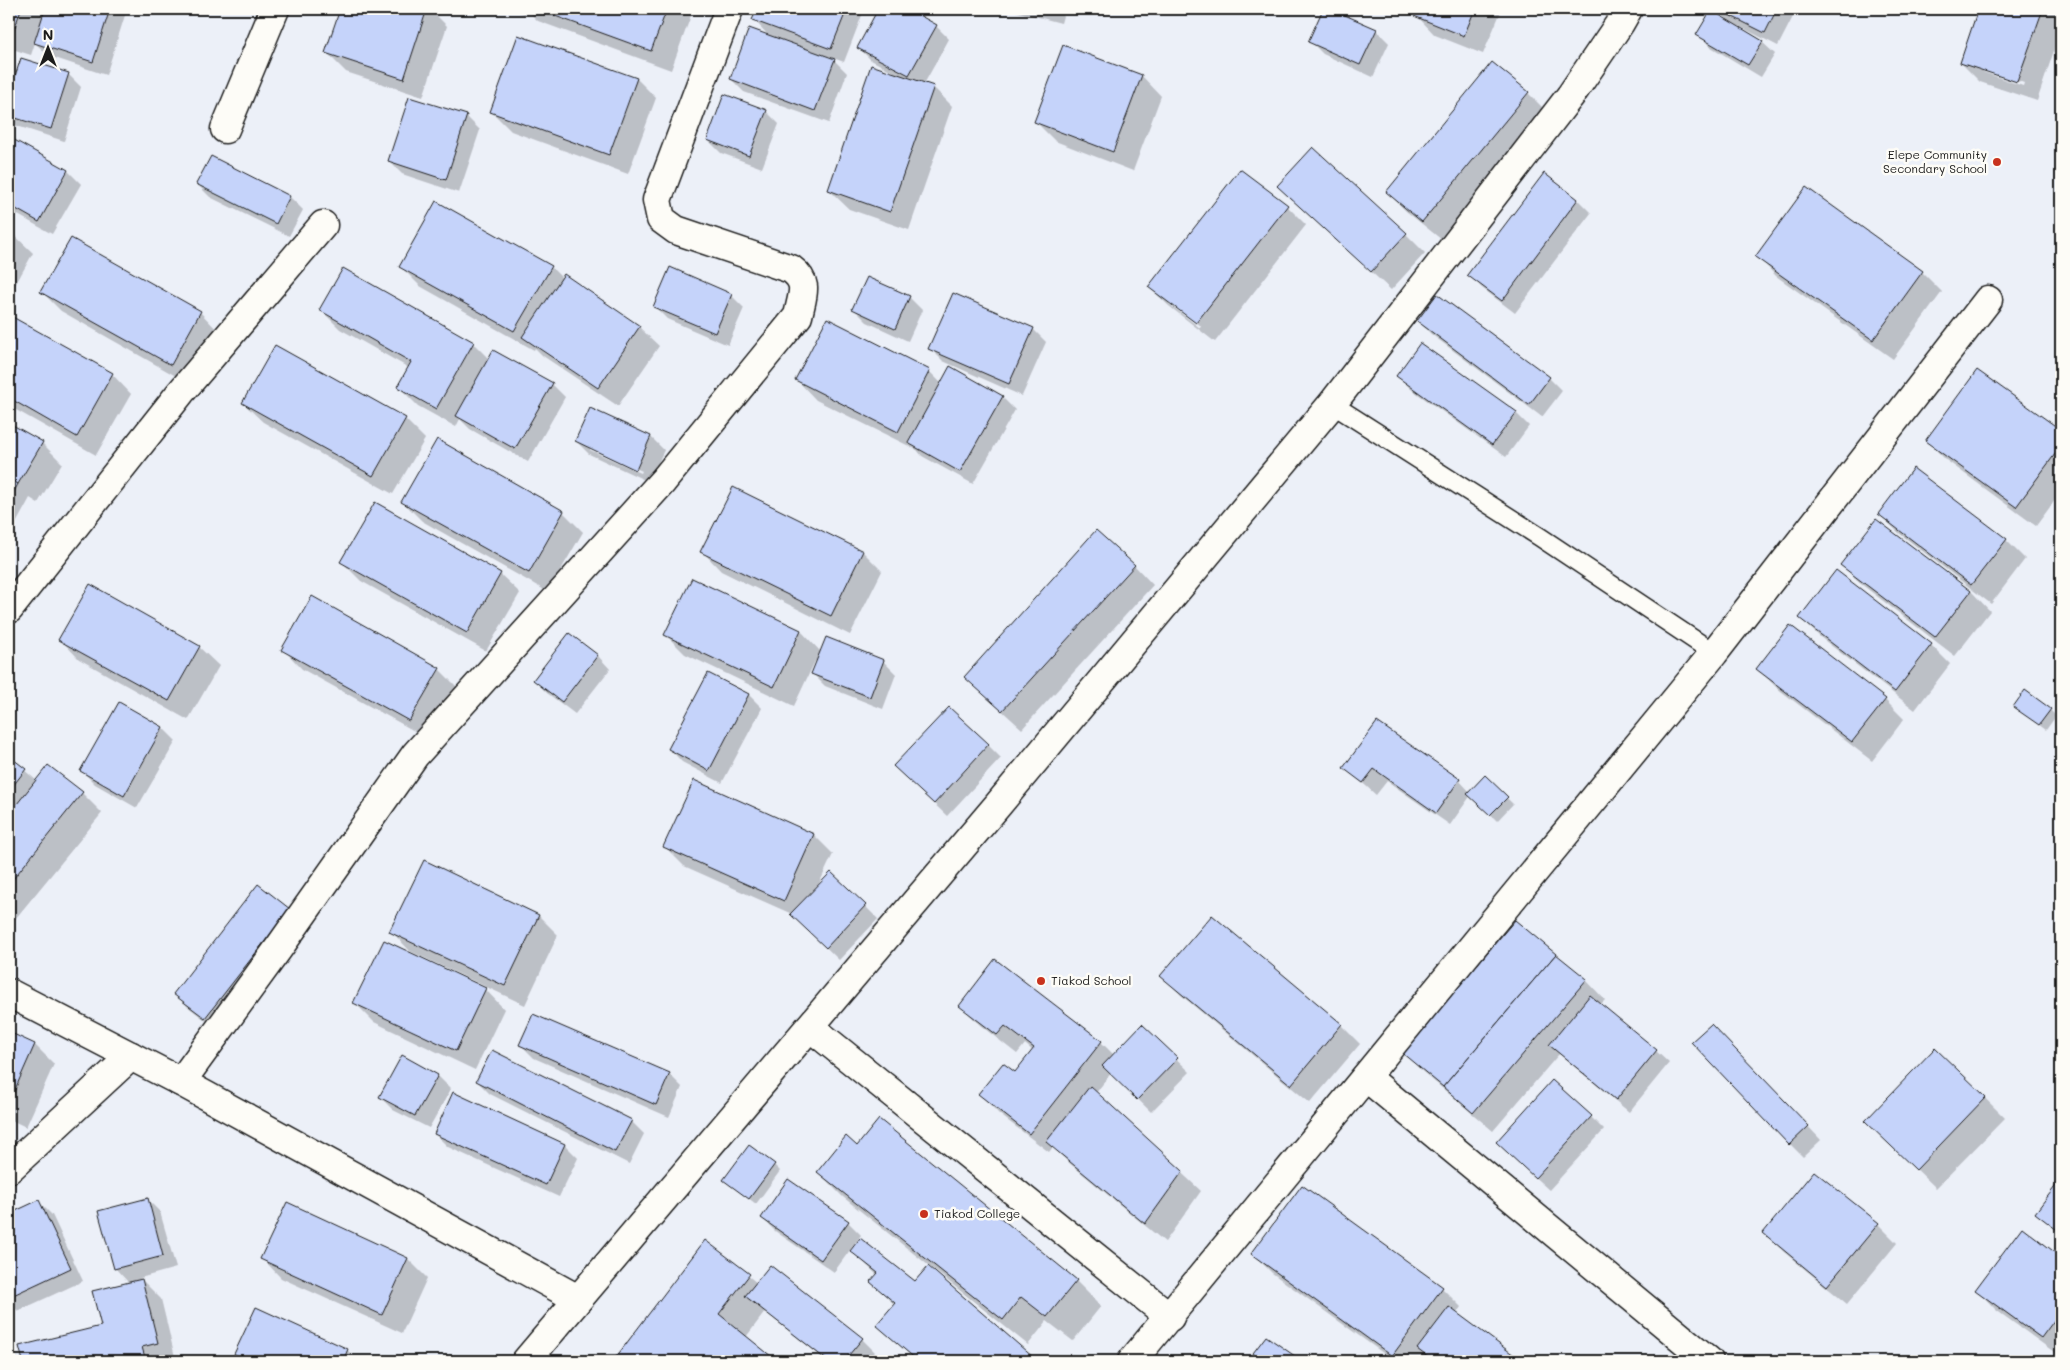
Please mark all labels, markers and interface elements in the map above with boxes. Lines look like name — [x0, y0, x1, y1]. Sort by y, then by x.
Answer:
north arrow — [22, 22, 72, 72]
text: N — [43, 25, 53, 44]
place label: Elepe Community Secondary School — [1883, 146, 1987, 176]
marker: Elepe Community Secondary School — [1991, 156, 2003, 168]
place label: Tiakod School — [1051, 972, 1132, 988]
marker: Tiakod School — [1035, 975, 1047, 987]
place label: Tiakod College — [934, 1205, 1020, 1221]
marker: Tiakod College — [918, 1208, 930, 1220]

